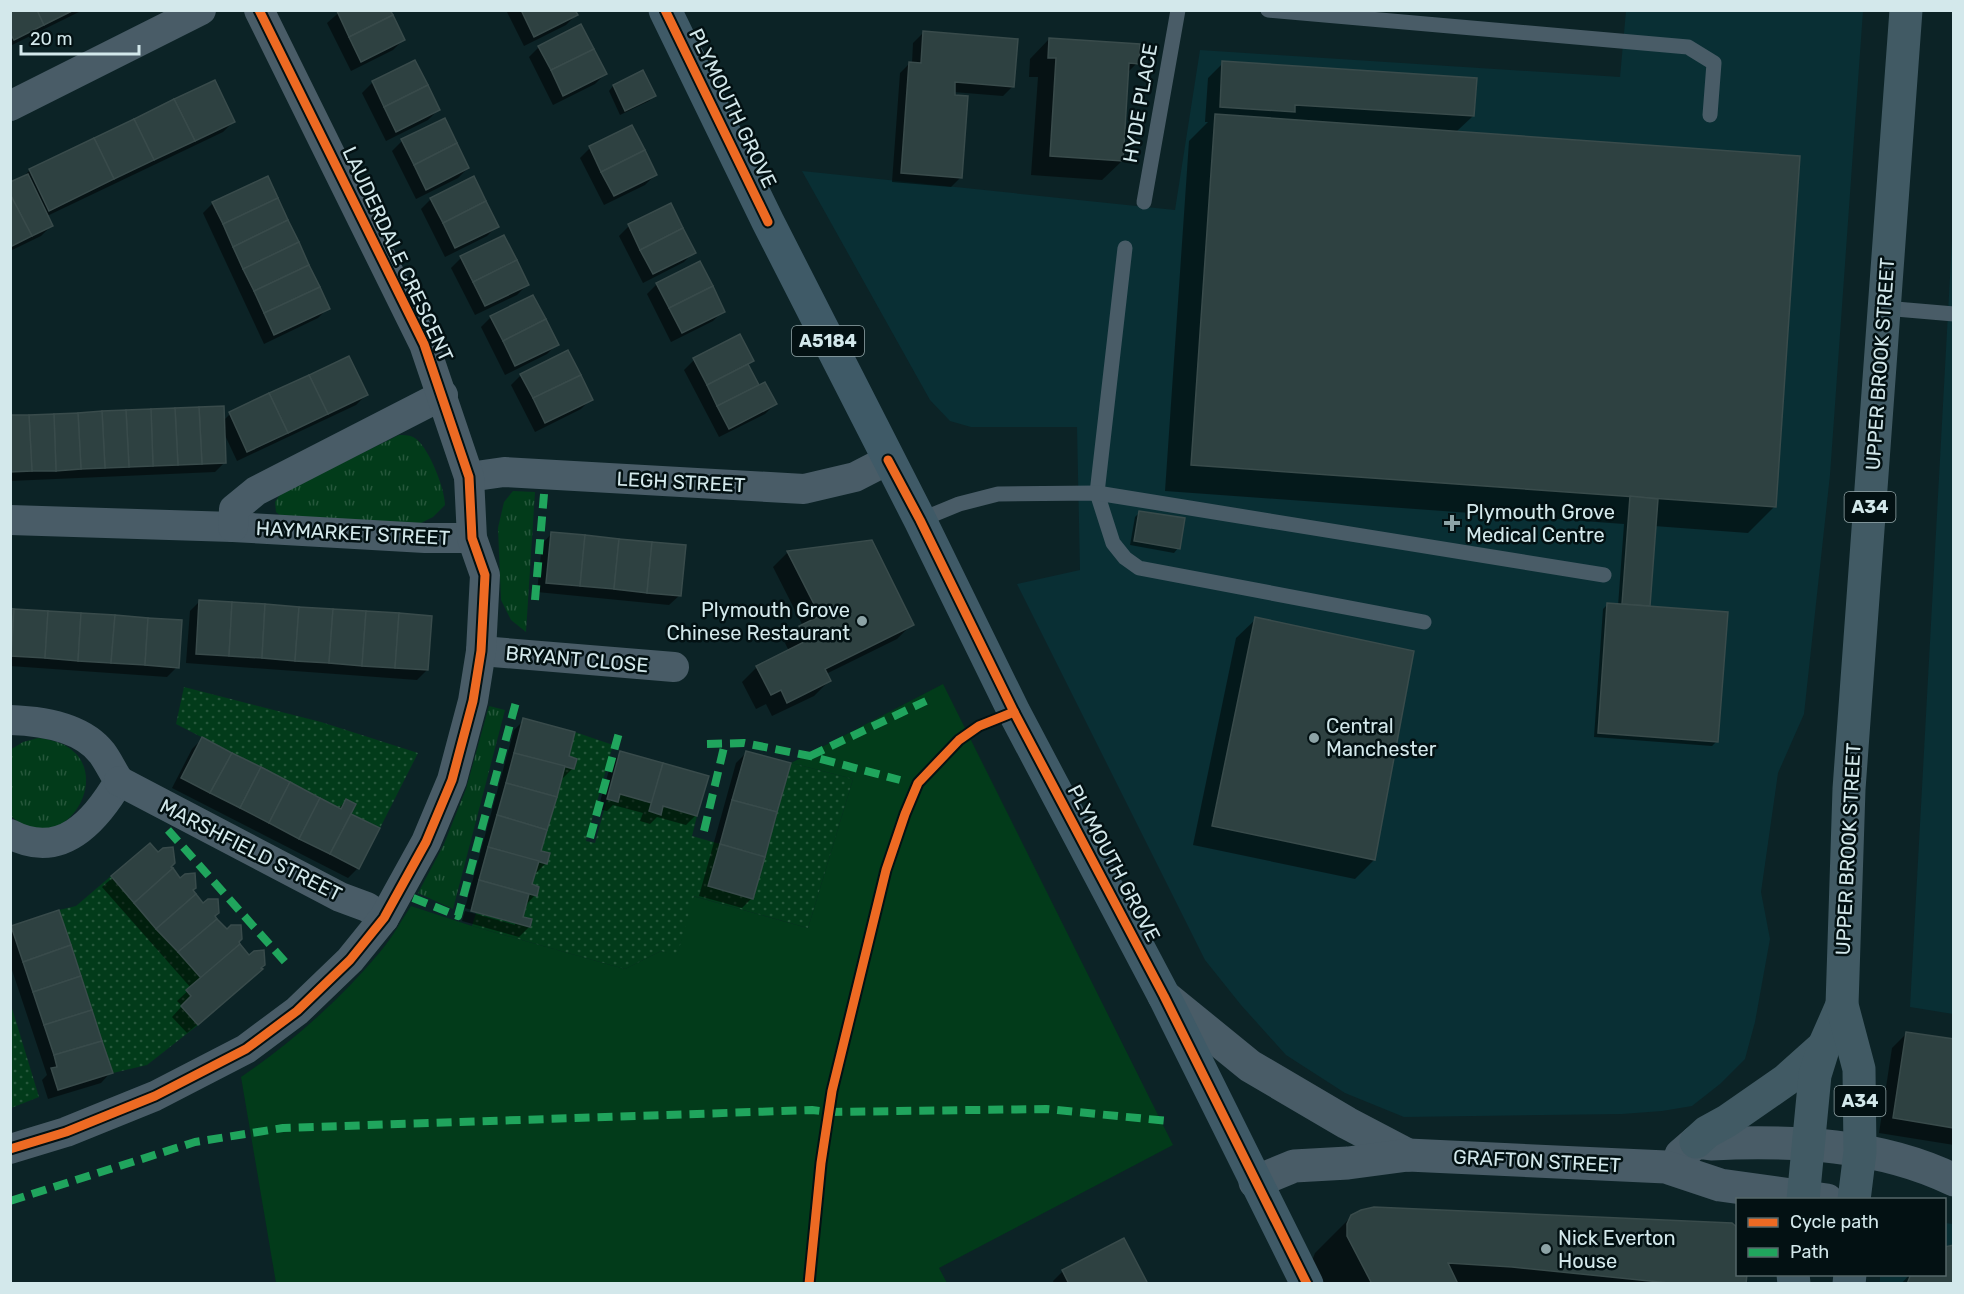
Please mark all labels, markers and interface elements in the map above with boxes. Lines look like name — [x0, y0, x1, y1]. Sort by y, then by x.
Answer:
scale bar — [21, 18, 140, 56]
street label: PLYMOUTH GROVE — [684, 24, 782, 192]
text: 20 m — [30, 28, 72, 50]
street label: HYDE PLACE — [1118, 41, 1162, 165]
street label: LAUDERDALE CRESCENT — [338, 143, 459, 366]
street label: UPPER BROOK STREET — [1861, 257, 1899, 471]
road number: A5184 — [792, 326, 864, 356]
street label: LEGH STREET — [616, 467, 746, 497]
road number: A34 — [1844, 492, 1896, 522]
place label: Plymouth Grove Medical Centre — [1466, 500, 1615, 547]
marker: Plymouth Grove Medical Centre — [1443, 514, 1461, 532]
street label: HAYMARKET STREET — [255, 516, 451, 550]
place label: Plymouth Grove Chinese Restaurant — [667, 598, 850, 645]
marker: Plymouth Grove Chinese Restaurant — [855, 614, 869, 628]
street label: BRYANT CLOSE — [505, 641, 649, 677]
place label: Central Manchester — [1326, 714, 1437, 761]
marker: Central Manchester — [1307, 731, 1321, 745]
street label: UPPER BROOK STREET — [1830, 742, 1866, 956]
street label: PLYMOUTH GROVE — [1063, 780, 1165, 946]
street label: MARSHFIELD STREET — [156, 794, 346, 907]
road number: A34 — [1834, 1086, 1886, 1116]
street label: GRAFTON STREET — [1452, 1145, 1622, 1177]
legend — [1736, 1198, 1946, 1276]
text: Cycle path — [1790, 1211, 1879, 1233]
place label: Nick Everton House — [1558, 1226, 1676, 1273]
text: Path — [1790, 1241, 1829, 1263]
marker: Nick Everton House — [1539, 1242, 1553, 1256]

